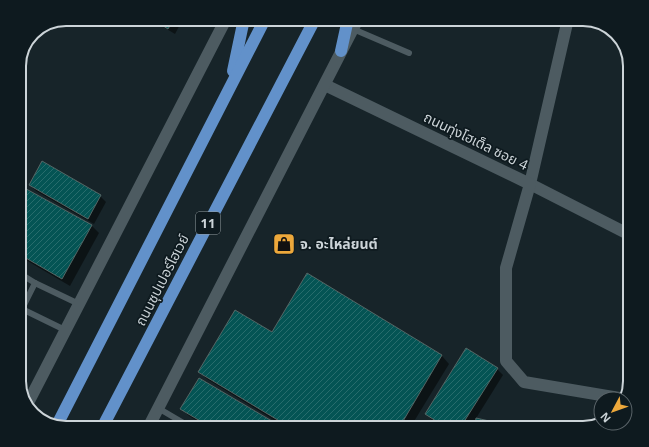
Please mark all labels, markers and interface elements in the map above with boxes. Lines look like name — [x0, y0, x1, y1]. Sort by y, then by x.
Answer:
street label: ถนนทุ่งโฮเต็ล ซอย 4 — [420, 107, 532, 176]
road number: 11 — [196, 212, 220, 234]
street label: ถนนซุปเปอร์ไฮเวย์ — [130, 231, 195, 330]
shop icon: จ. อะไหล่ยนต์ — [271, 231, 297, 257]
place label: จ. อะไหล่ยนต์ — [300, 234, 378, 255]
north arrow — [593, 391, 633, 431]
text: N — [596, 408, 615, 426]

